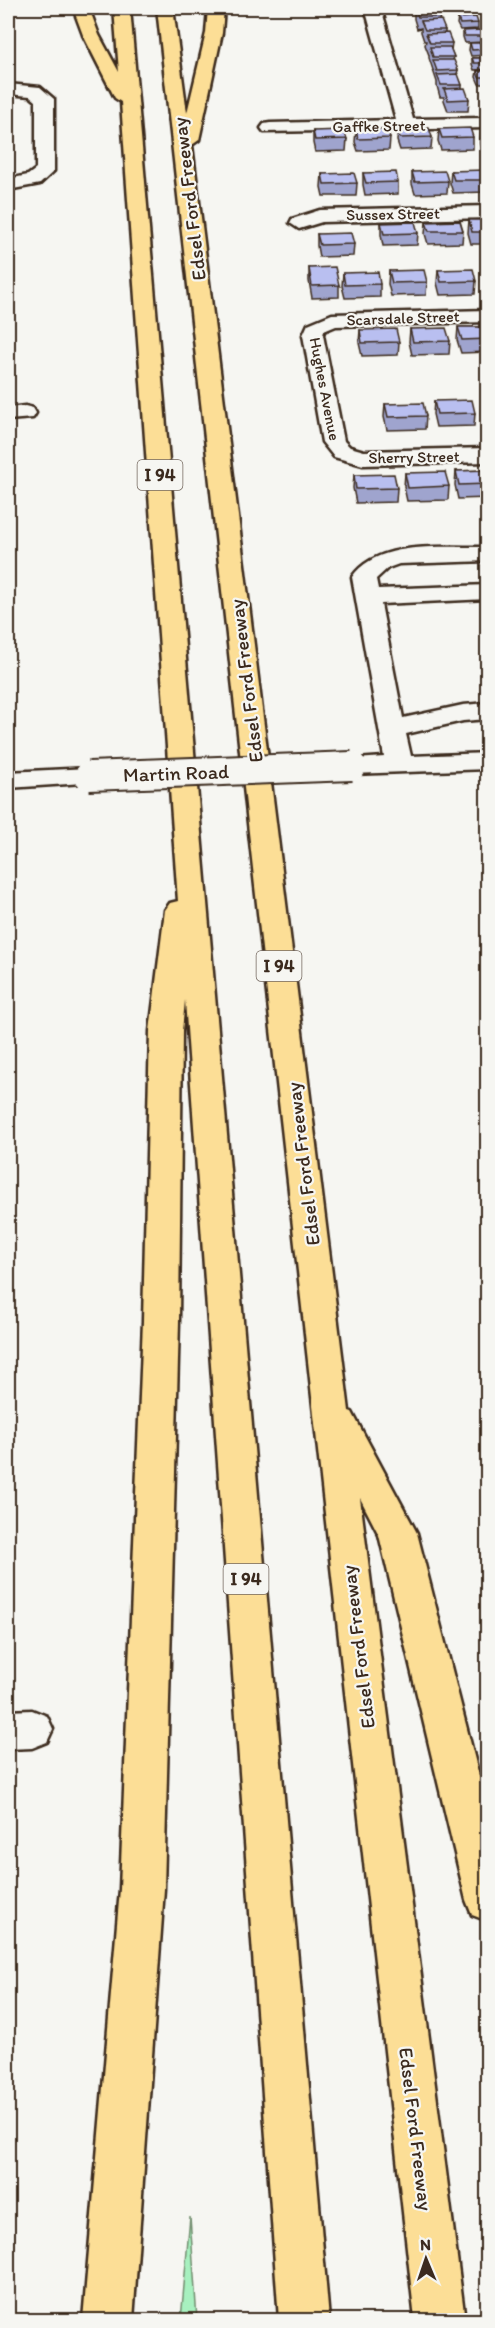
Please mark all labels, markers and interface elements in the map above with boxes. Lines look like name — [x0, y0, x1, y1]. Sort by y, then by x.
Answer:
street label: Edsel Ford Freeway — [167, 115, 211, 282]
street label: Gaffke Street — [332, 116, 426, 136]
street label: Sussex Street — [346, 204, 440, 224]
street label: Scarsdale Street — [346, 307, 460, 329]
street label: Hughes Avenue — [306, 336, 344, 442]
street label: Sherry Street — [368, 447, 460, 467]
road number: I 94 — [138, 460, 182, 490]
street label: Edsel Ford Freeway — [224, 597, 268, 764]
street label: Martin Road — [122, 759, 230, 787]
road number: I 94 — [256, 951, 302, 981]
street label: Edsel Ford Freeway — [281, 1080, 325, 1247]
street label: Edsel Ford Freeway — [336, 1563, 380, 1730]
road number: I 94 — [224, 1564, 268, 1594]
street label: Edsel Ford Freeway — [394, 2046, 438, 2213]
north arrow — [396, 2229, 456, 2289]
text: N — [420, 2235, 431, 2254]

